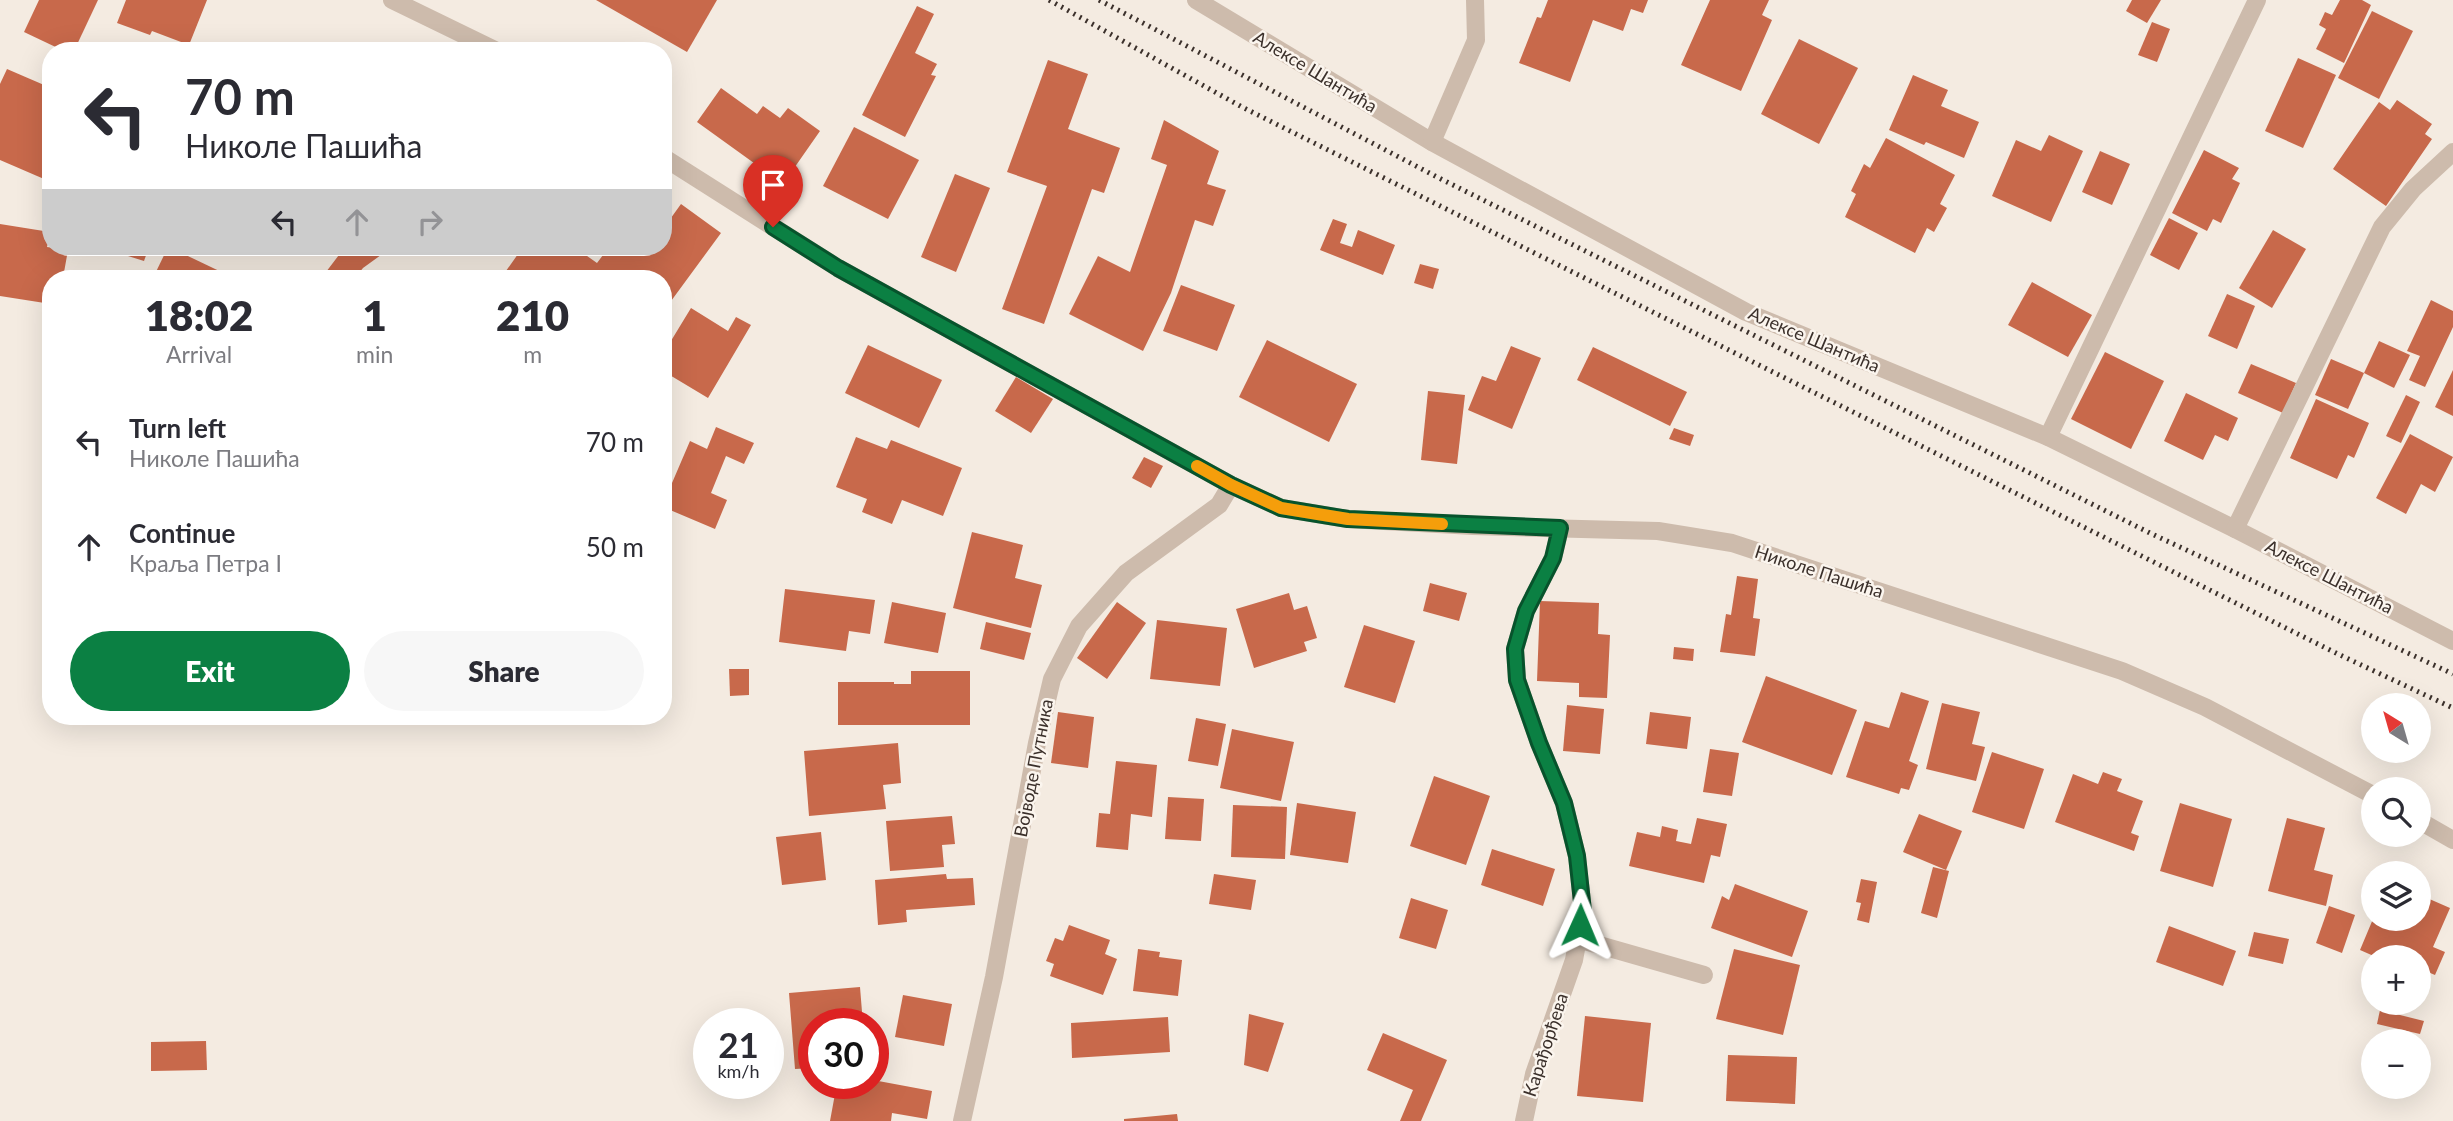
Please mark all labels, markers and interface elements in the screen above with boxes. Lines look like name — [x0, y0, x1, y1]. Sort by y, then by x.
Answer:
street label: Алексе Шантића — [1250, 26, 1381, 117]
text: 70 m — [185, 67, 295, 125]
icon: left — [70, 70, 161, 161]
text: Николе Пашића — [185, 126, 422, 165]
pin — [743, 155, 803, 227]
icon: arrive — [754, 166, 792, 204]
icon: left — [265, 203, 303, 241]
icon: ahead — [338, 203, 376, 241]
icon: right — [411, 203, 449, 241]
text: 18:02 — [145, 290, 253, 340]
text: 1 — [363, 290, 387, 340]
text: 210 — [496, 290, 569, 340]
street label: Алексе Шантића — [1745, 302, 1883, 377]
text: Arrival — [166, 340, 232, 368]
text: min — [356, 340, 393, 368]
text: m — [523, 340, 542, 368]
text: Turn left — [129, 412, 226, 444]
icon: left — [70, 423, 108, 461]
text: 70 m — [586, 426, 644, 458]
text: Николе Пашића — [129, 444, 300, 472]
text: Continue — [129, 517, 235, 549]
icon: ahead — [70, 528, 108, 566]
text: 50 m — [586, 531, 644, 563]
street label: Алексе Шантића — [2262, 534, 2397, 618]
street label: Николе Пашића — [1752, 540, 1886, 602]
text: Краља Петра I — [129, 549, 282, 577]
button: Exit — [70, 631, 350, 711]
button: Share — [364, 631, 644, 711]
north arrow — [2361, 693, 2431, 763]
map controls — [2361, 693, 2431, 1099]
street label: Војводе Путника — [1009, 697, 1057, 839]
button: search — [2361, 777, 2431, 847]
button: layers — [2361, 861, 2431, 931]
position arrow — [1543, 888, 1617, 962]
button: + — [2361, 945, 2431, 1015]
street label: Карађорђева — [1518, 990, 1572, 1099]
speed limit sign: 30 — [798, 1008, 889, 1099]
text: 21 — [718, 1023, 759, 1065]
button: − — [2361, 1029, 2431, 1099]
text: km/h — [717, 1060, 760, 1082]

